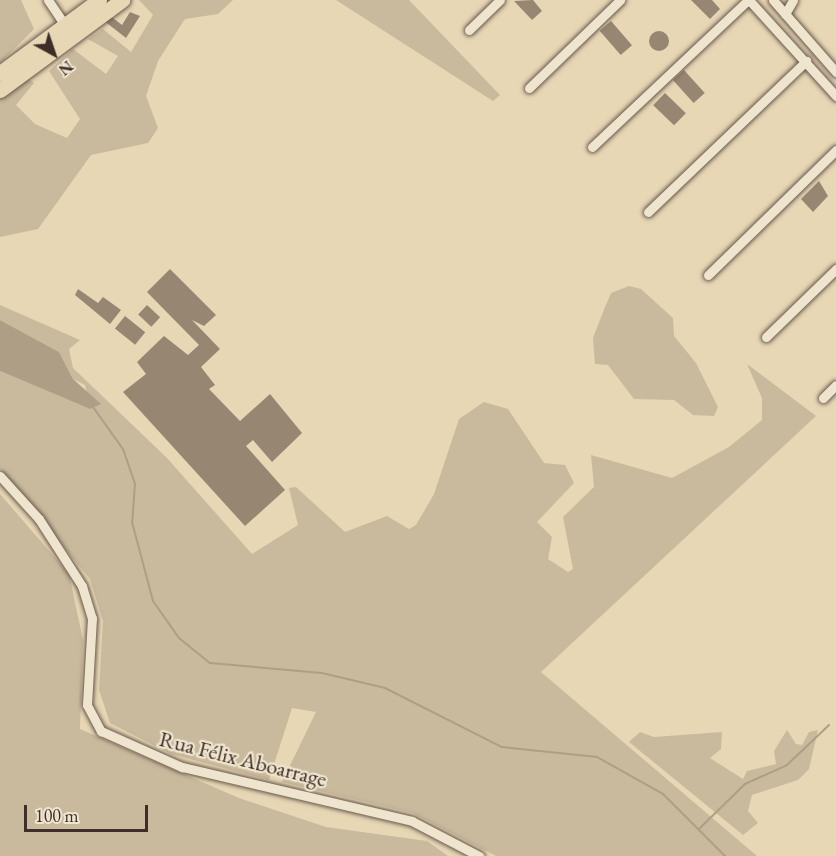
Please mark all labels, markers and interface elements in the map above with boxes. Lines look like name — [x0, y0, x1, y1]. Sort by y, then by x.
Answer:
north arrow — [24, 24, 84, 84]
text: N — [54, 56, 78, 80]
street label: Rua Félix Aboarrage — [157, 725, 329, 793]
scale bar — [27, 793, 152, 831]
text: 100 m — [35, 804, 79, 827]

